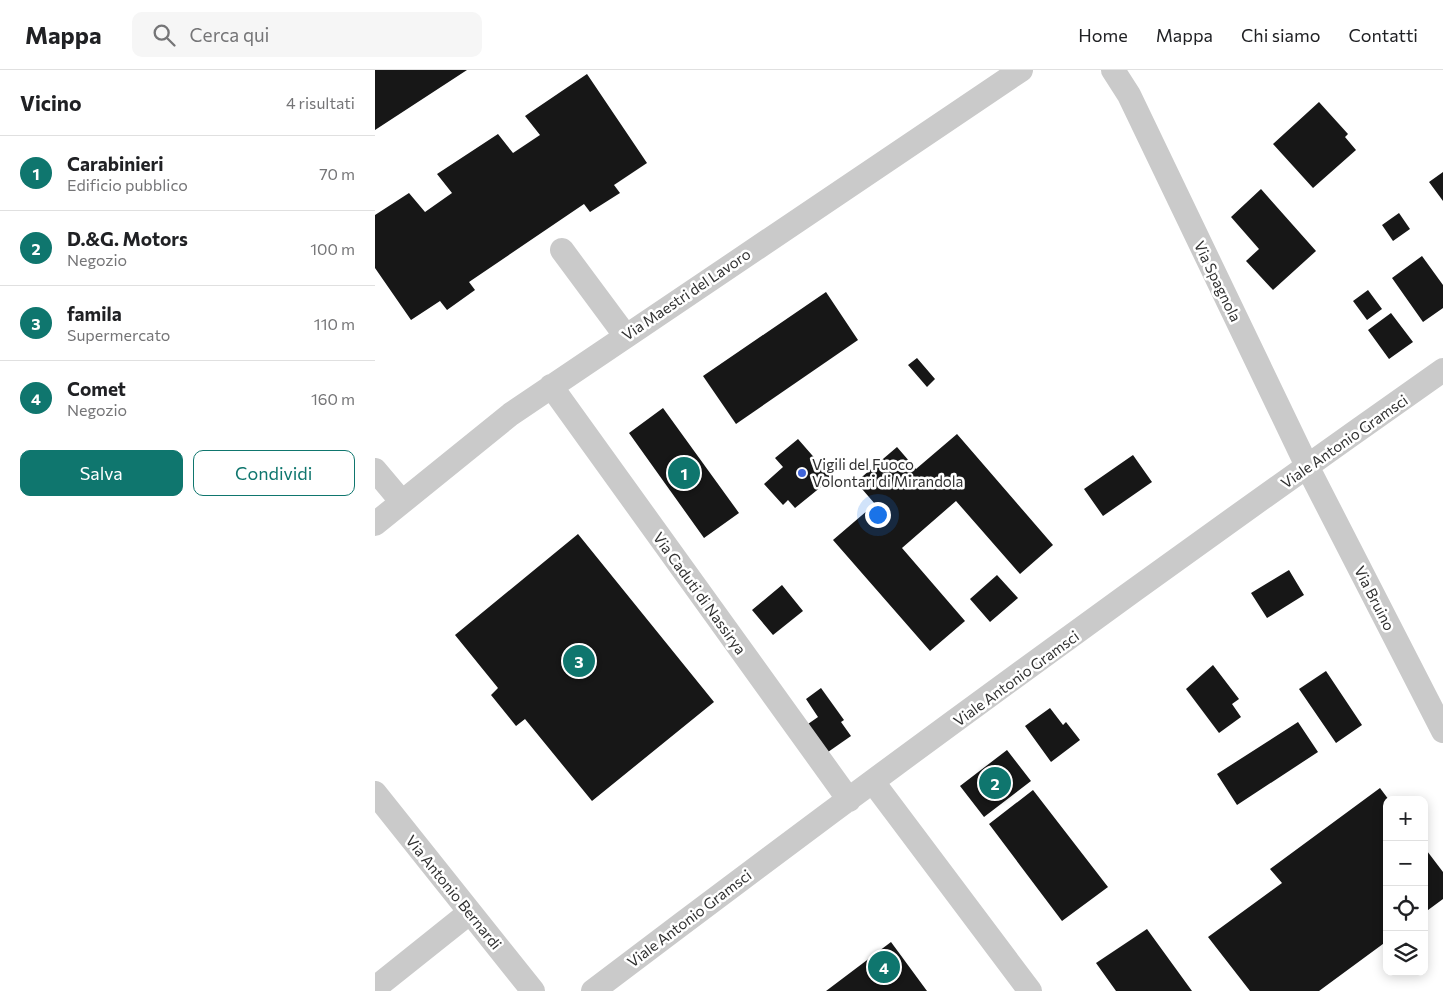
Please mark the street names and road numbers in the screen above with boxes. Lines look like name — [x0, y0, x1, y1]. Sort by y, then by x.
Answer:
street label: Via Spagnola — [1191, 238, 1245, 324]
street label: Via Maestri del Lavoro — [618, 244, 754, 344]
street label: Viale Antonio Gramsci — [1277, 390, 1411, 492]
street label: Via Caduti di Nassirya — [650, 528, 750, 658]
street label: Via Bruino — [1351, 563, 1399, 633]
street label: Viale Antonio Gramsci — [950, 626, 1082, 730]
street label: Via Antonio Bernardi — [403, 831, 505, 953]
street label: Viale Antonio Gramsci — [623, 865, 755, 971]

